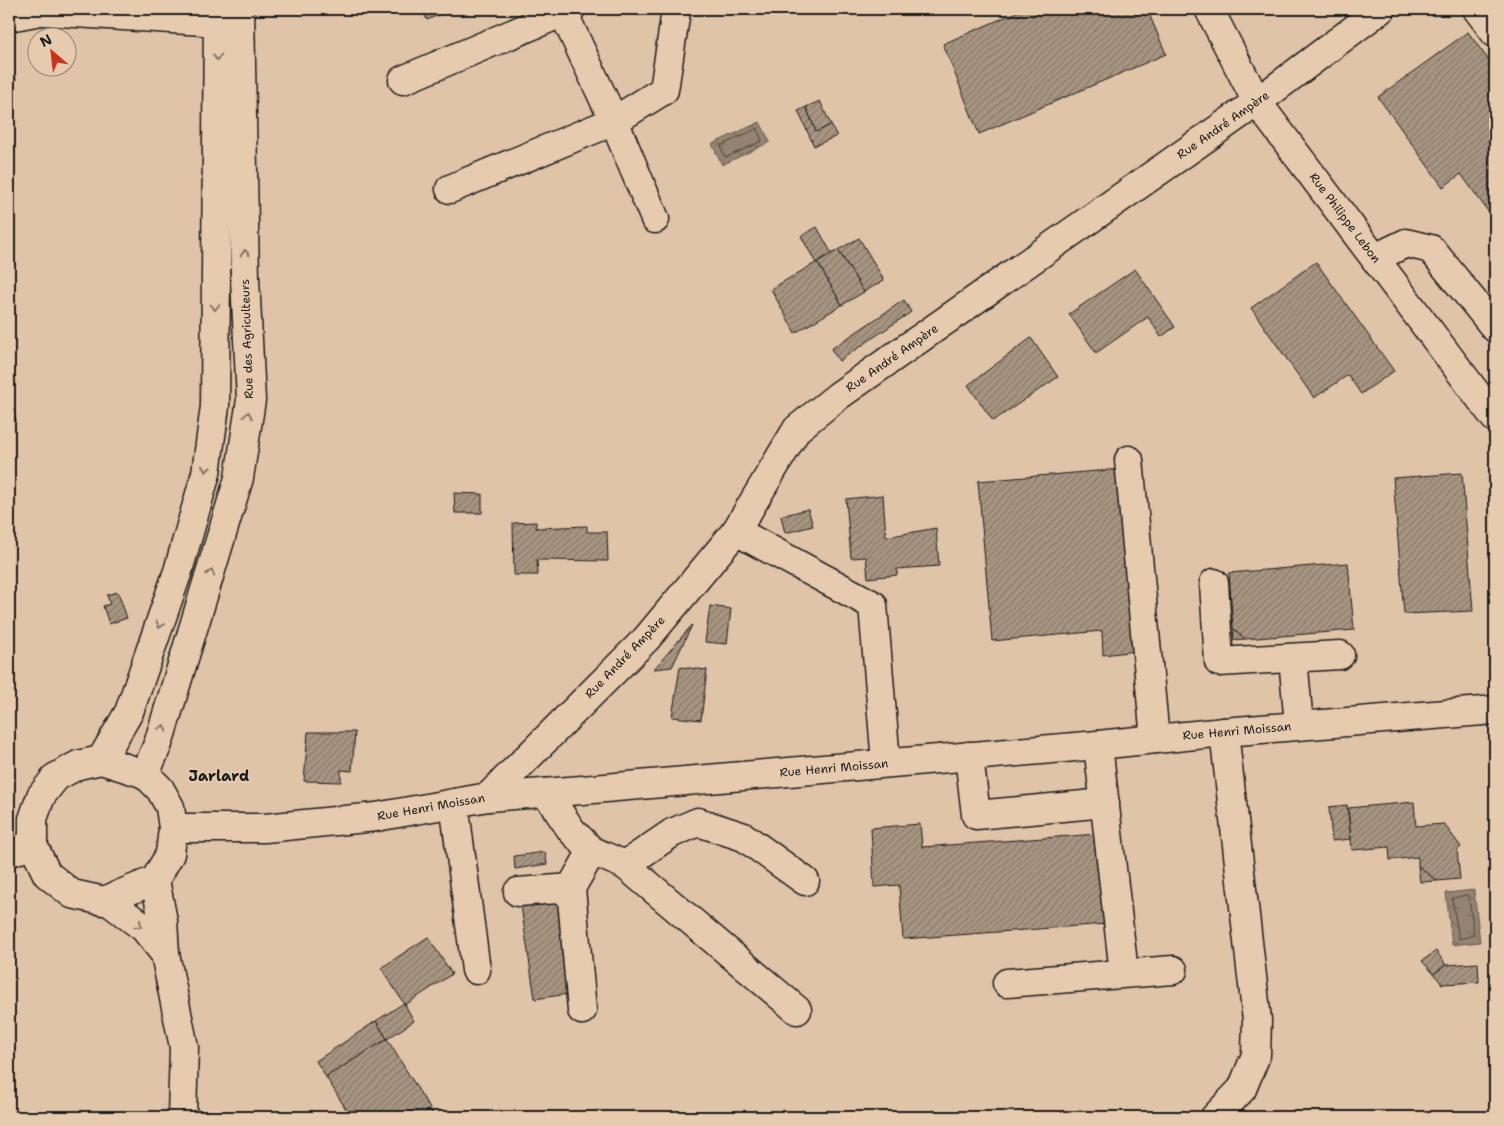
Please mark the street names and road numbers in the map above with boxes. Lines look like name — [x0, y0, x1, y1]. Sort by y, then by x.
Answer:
street label: Rue André Ampère — [1174, 87, 1272, 163]
street label: Rue Philippe Lebon — [1306, 170, 1384, 266]
street label: Rue des Agriculteurs — [237, 279, 257, 399]
street label: Rue André Ampère — [843, 320, 941, 396]
street label: Rue André Ampère — [581, 612, 669, 702]
street label: Rue Henri Moissan — [1182, 718, 1292, 744]
street label: Rue Henri Moissan — [779, 755, 889, 781]
street label: Rue Henri Moissan — [376, 790, 486, 824]

